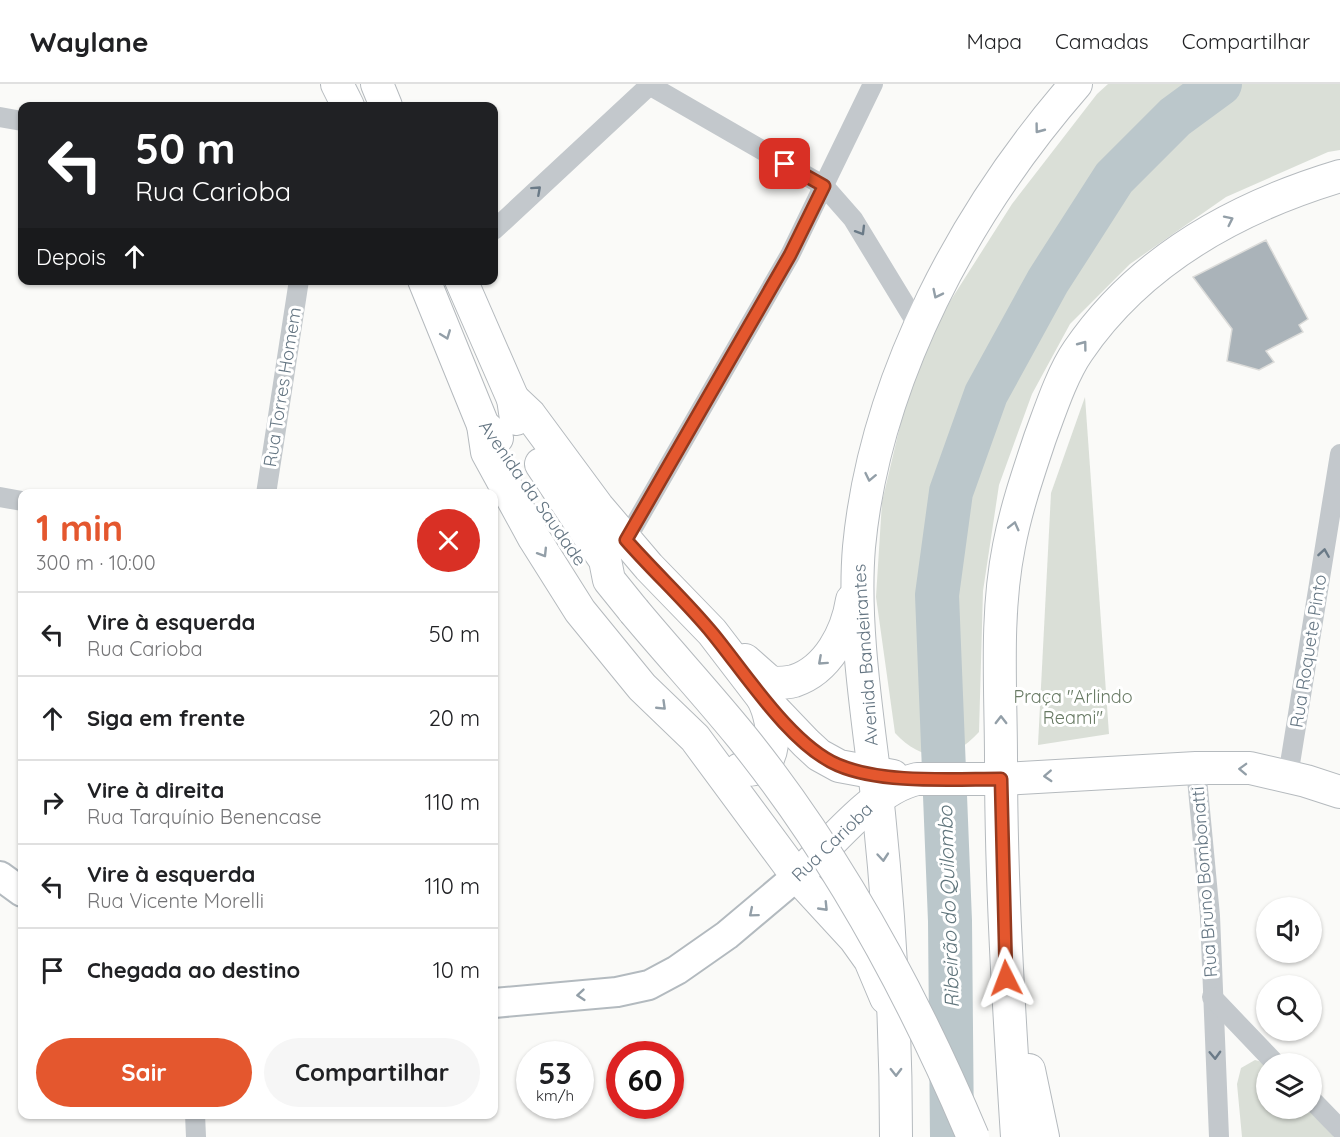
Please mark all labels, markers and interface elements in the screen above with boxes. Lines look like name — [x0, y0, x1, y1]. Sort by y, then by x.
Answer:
text: Waylane — [30, 24, 149, 59]
text: Mapa — [967, 28, 1022, 54]
text: Camadas — [1055, 28, 1149, 54]
text: Compartilhar — [1182, 28, 1310, 54]
text: 50 m — [135, 122, 235, 175]
one-way arrow — [1035, 122, 1046, 133]
icon: left — [36, 126, 114, 204]
pin — [759, 138, 810, 189]
icon: arrive — [768, 147, 801, 180]
text: Rua Carioba — [135, 174, 291, 208]
one-way arrow — [530, 186, 540, 197]
one-way arrow — [1223, 216, 1234, 228]
one-way arrow — [853, 225, 865, 235]
icon: ahead — [118, 240, 151, 273]
text: Depois — [36, 243, 106, 271]
one-way arrow — [932, 288, 944, 299]
street label: Rua Torres Homem — [258, 306, 306, 468]
one-way arrow — [438, 329, 451, 340]
one-way arrow — [1075, 340, 1086, 351]
street label: Avenida da Saudade — [474, 416, 592, 570]
one-way arrow — [865, 472, 878, 482]
text: 1 min — [36, 505, 123, 550]
button: close — [417, 509, 480, 572]
one-way arrow — [1006, 521, 1019, 531]
one-way arrow — [536, 546, 547, 557]
one-way arrow — [1317, 548, 1330, 558]
text: 300 m · 10:00 — [36, 550, 156, 575]
street label: Avenida Bandeirantes — [847, 563, 883, 747]
street label: Rua Roquete Pinto — [1285, 573, 1331, 729]
text: Vire à esquerda — [87, 608, 255, 636]
icon: left — [36, 618, 69, 651]
text: 50 m — [429, 620, 480, 648]
text: Rua Carioba — [87, 636, 203, 661]
one-way arrow — [819, 654, 829, 665]
park label: Praça "Arlindo Reami" — [1013, 685, 1133, 729]
one-way arrow — [655, 699, 666, 710]
icon: ahead — [36, 702, 69, 735]
text: Siga em frente — [87, 704, 245, 732]
text: 20 m — [429, 704, 480, 732]
one-way arrow — [995, 716, 1007, 725]
one-way arrow — [1238, 762, 1247, 775]
one-way arrow — [1043, 769, 1053, 782]
text: Vire à direita — [87, 776, 224, 804]
icon: right — [36, 786, 69, 819]
street label: Rua Bruno Bombonatti — [1186, 786, 1222, 978]
text: 110 m — [425, 788, 480, 816]
street label: Rua Carioba — [787, 798, 877, 886]
text: Rua Tarquínio Benencase — [87, 804, 322, 829]
water label: Ribeirão do Quilombo — [932, 805, 964, 1008]
one-way arrow — [876, 852, 889, 861]
text: Vire à esquerda — [87, 860, 255, 888]
icon: left — [36, 870, 69, 903]
text: 110 m — [425, 872, 480, 900]
text: Rua Vicente Morelli — [87, 888, 264, 913]
map controls — [1256, 897, 1322, 1119]
button: sound — [1256, 897, 1322, 963]
one-way arrow — [817, 900, 828, 910]
one-way arrow — [748, 906, 759, 917]
position arrow — [974, 946, 1038, 1010]
icon: arrive — [36, 954, 69, 987]
text: Chegada ao destino — [87, 956, 300, 984]
text: 10 m — [433, 956, 480, 984]
button: search — [1256, 975, 1322, 1041]
one-way arrow — [577, 988, 586, 1001]
button: Sair — [36, 1038, 252, 1107]
button: Compartilhar — [264, 1038, 480, 1107]
speed limit sign: 60 — [606, 1041, 684, 1119]
one-way arrow — [1209, 1051, 1222, 1060]
button: layers — [1256, 1053, 1322, 1119]
text: 53 — [538, 1054, 572, 1092]
one-way arrow — [890, 1068, 902, 1077]
text: km/h — [536, 1086, 574, 1105]

